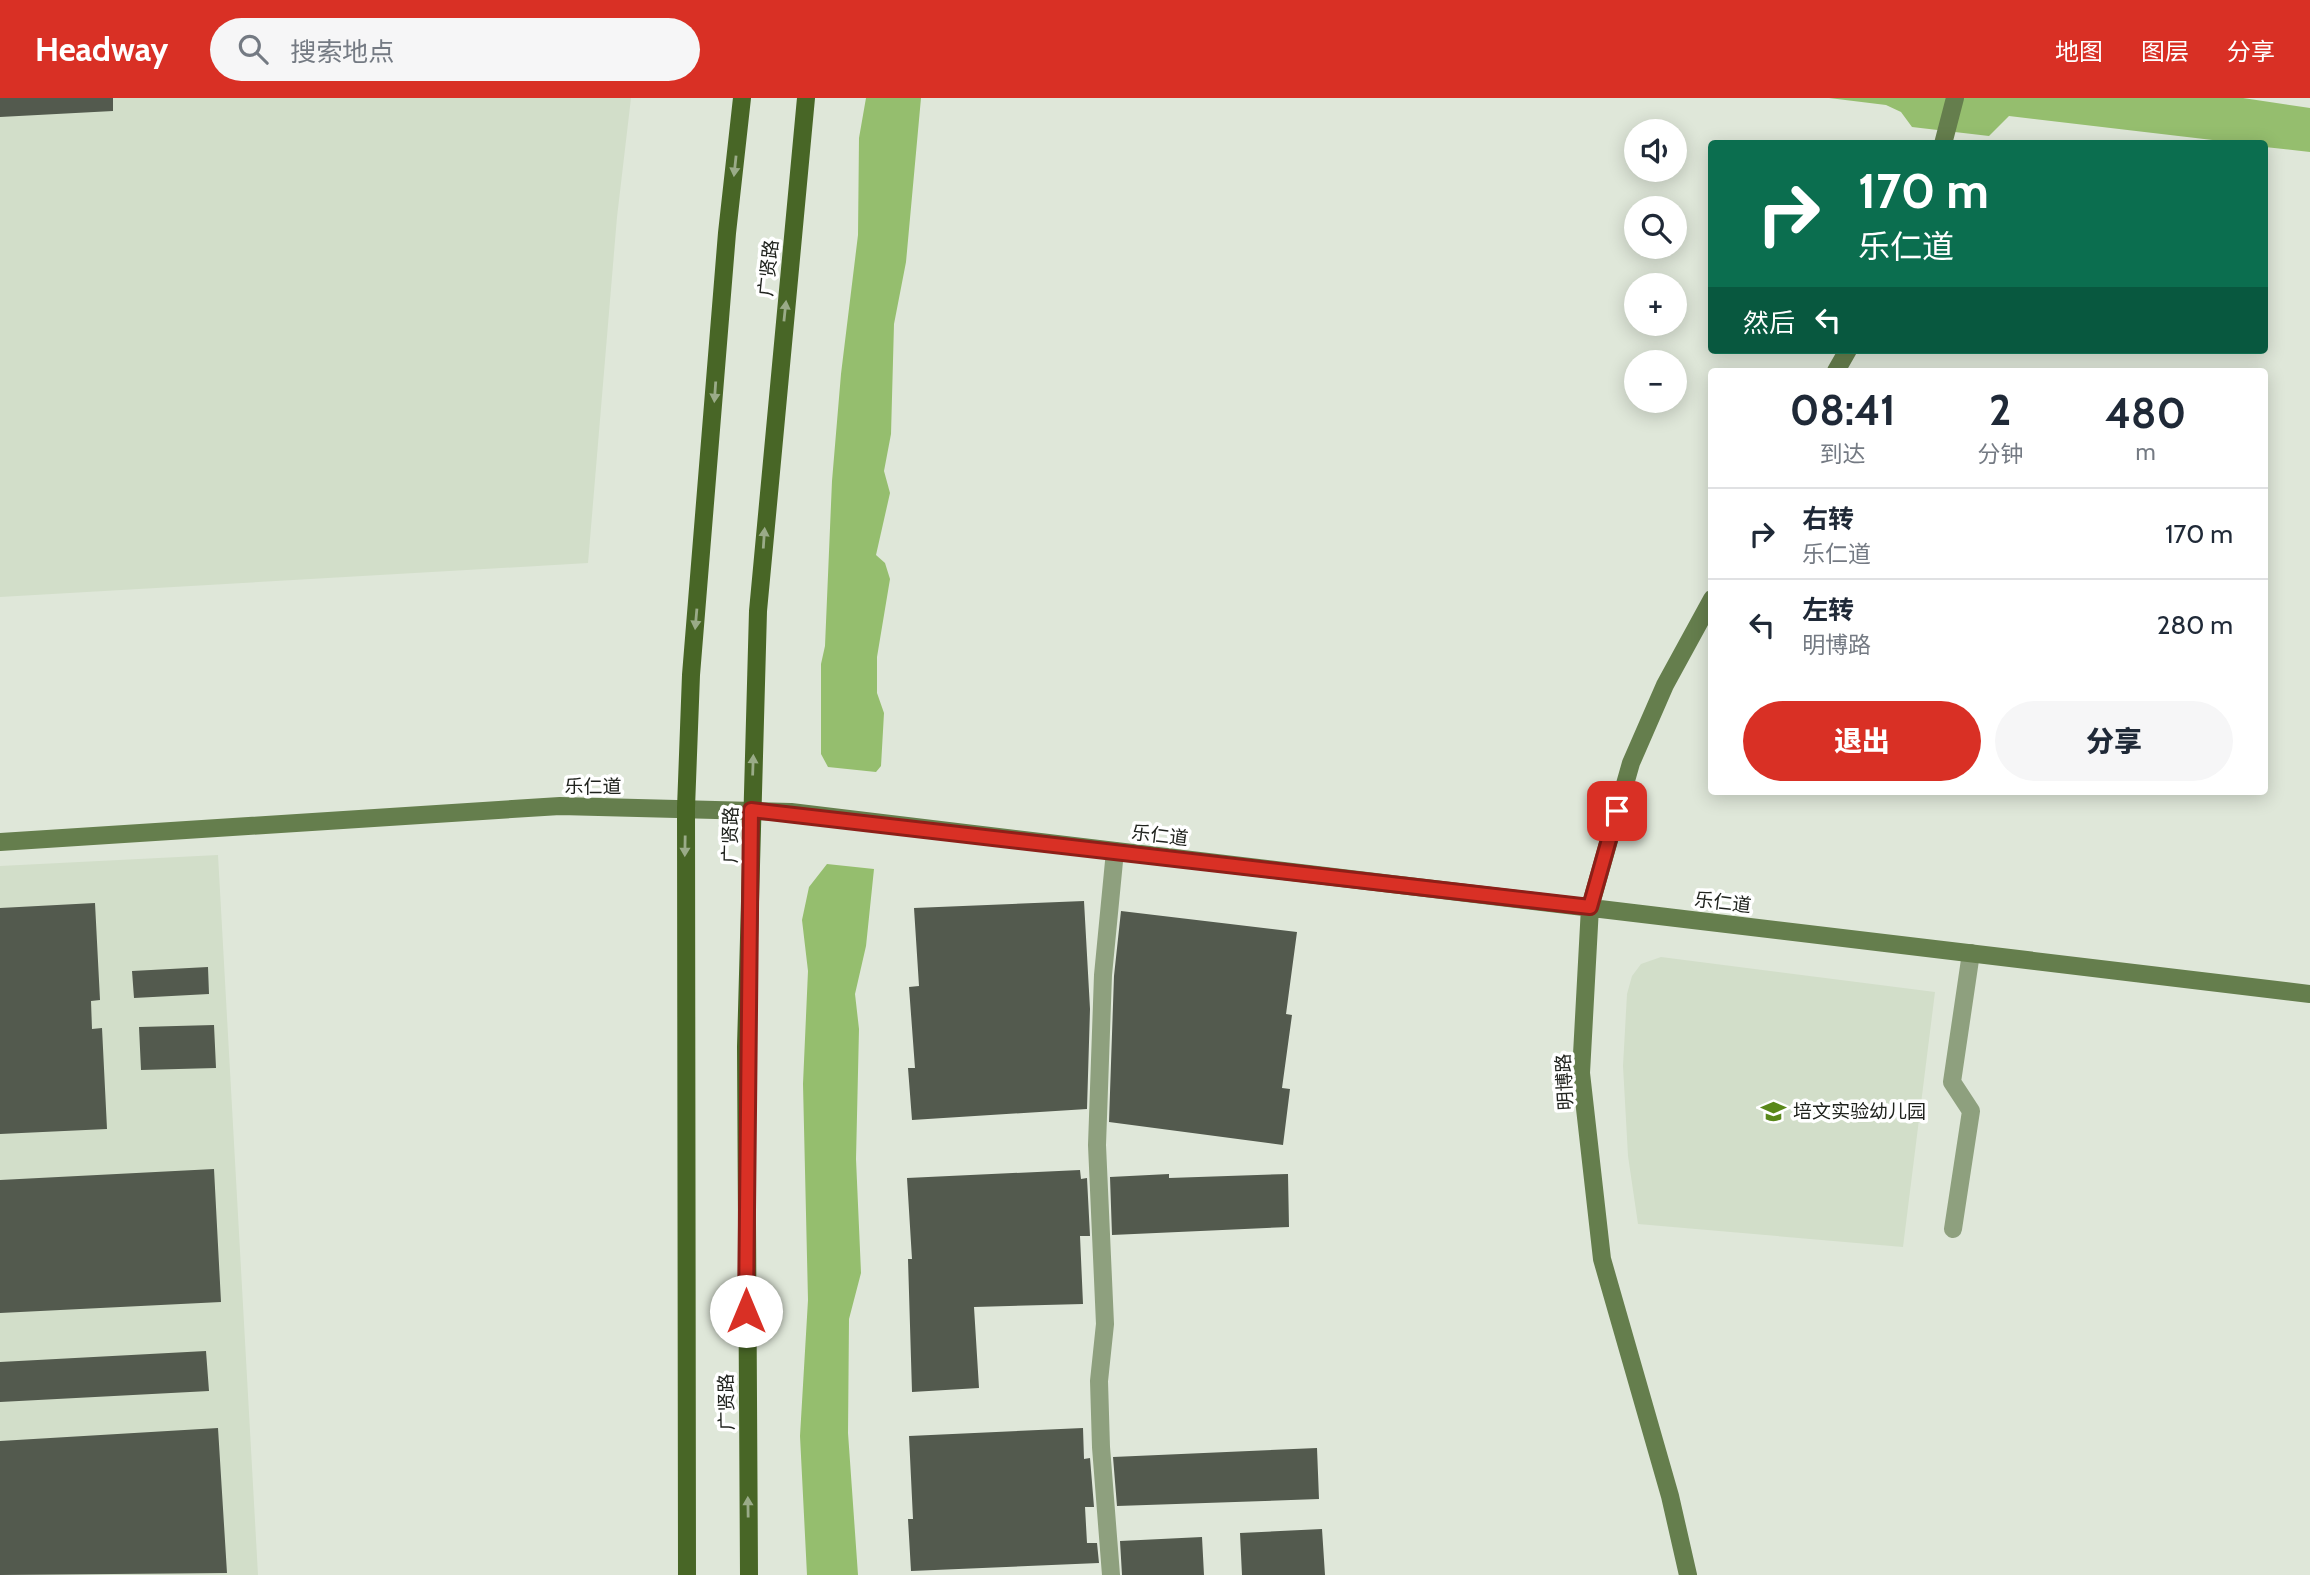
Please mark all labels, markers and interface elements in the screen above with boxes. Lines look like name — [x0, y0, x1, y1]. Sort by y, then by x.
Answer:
search box — [210, 18, 700, 81]
text: Headway — [35, 29, 168, 69]
icon: search — [234, 30, 272, 68]
text: 搜索地点 — [290, 36, 394, 68]
text: 地图 — [2055, 37, 2103, 66]
text: 图层 — [2141, 37, 2189, 66]
text: 分享 — [2227, 37, 2275, 66]
map controls — [1624, 119, 1687, 413]
button: sound — [1624, 119, 1687, 182]
one-way arrow — [729, 155, 740, 177]
text: 170 m — [1858, 161, 1989, 220]
icon: right — [1743, 168, 1834, 259]
button: search — [1624, 196, 1687, 259]
text: 乐仁道 — [1858, 227, 1954, 266]
street label: 广贤路 — [754, 238, 783, 298]
button: + — [1624, 273, 1687, 336]
one-way arrow — [780, 300, 791, 322]
icon: left — [1809, 301, 1847, 339]
text: 然后 — [1743, 307, 1795, 339]
button: − — [1624, 350, 1687, 413]
one-way arrow — [709, 382, 720, 404]
text: 08:41 — [1790, 384, 1895, 436]
text: 2 — [1989, 384, 2011, 436]
text: 480 — [2105, 387, 2186, 439]
text: m — [2136, 438, 2156, 466]
text: 到达 — [1820, 440, 1866, 468]
text: 分钟 — [1977, 440, 2023, 468]
text: 右转 — [1802, 503, 1854, 535]
icon: right — [1743, 515, 1781, 553]
text: 170 m — [2165, 518, 2233, 550]
one-way arrow — [759, 526, 770, 548]
text: 乐仁道 — [1802, 540, 1871, 568]
text: 左转 — [1802, 594, 1854, 626]
icon: left — [1743, 606, 1781, 644]
one-way arrow — [690, 608, 701, 630]
text: 280 m — [2157, 609, 2233, 641]
text: 明博路 — [1802, 631, 1871, 659]
button: 退出 — [1743, 701, 1981, 781]
button: 分享 — [1995, 701, 2233, 781]
one-way arrow — [747, 754, 758, 776]
street label: 乐仁道 — [564, 775, 622, 798]
pin — [1587, 781, 1647, 841]
icon: arrive — [1598, 792, 1636, 830]
street label: 广贤路 — [719, 806, 742, 864]
street label: 乐仁道 — [1130, 821, 1190, 850]
one-way arrow — [679, 836, 691, 858]
street label: 乐仁道 — [1693, 888, 1753, 917]
street label: 明博路 — [1552, 1053, 1577, 1111]
school or university icon: 培文实验幼儿园 — [1759, 1097, 1787, 1125]
place label: 培文实验幼儿园 — [1793, 1100, 1926, 1123]
position arrow — [709, 1274, 783, 1348]
street label: 广贤路 — [715, 1373, 738, 1431]
one-way arrow — [742, 1496, 753, 1518]

